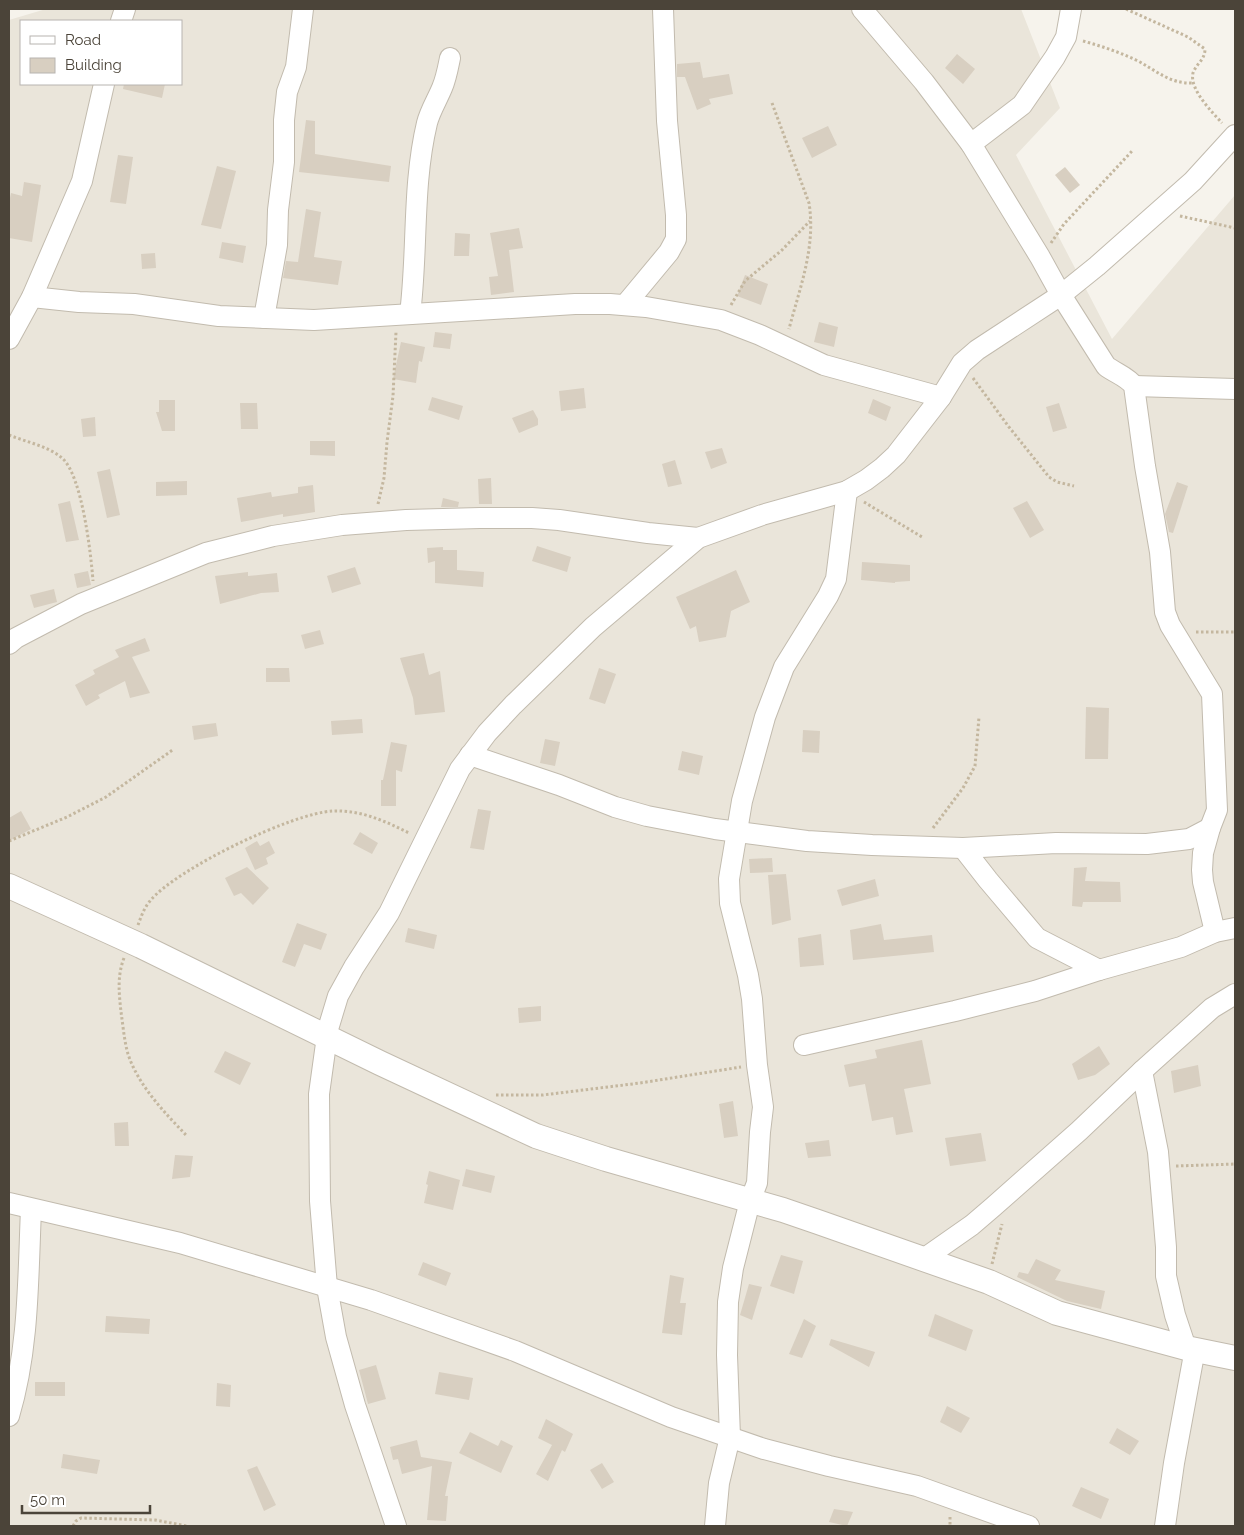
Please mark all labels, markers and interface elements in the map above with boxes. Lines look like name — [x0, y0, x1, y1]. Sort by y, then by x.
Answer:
legend — [20, 20, 182, 85]
text: Road — [65, 31, 101, 49]
text: Building — [65, 56, 122, 74]
scale bar — [22, 1482, 150, 1514]
text: 50 m — [30, 1491, 65, 1509]

